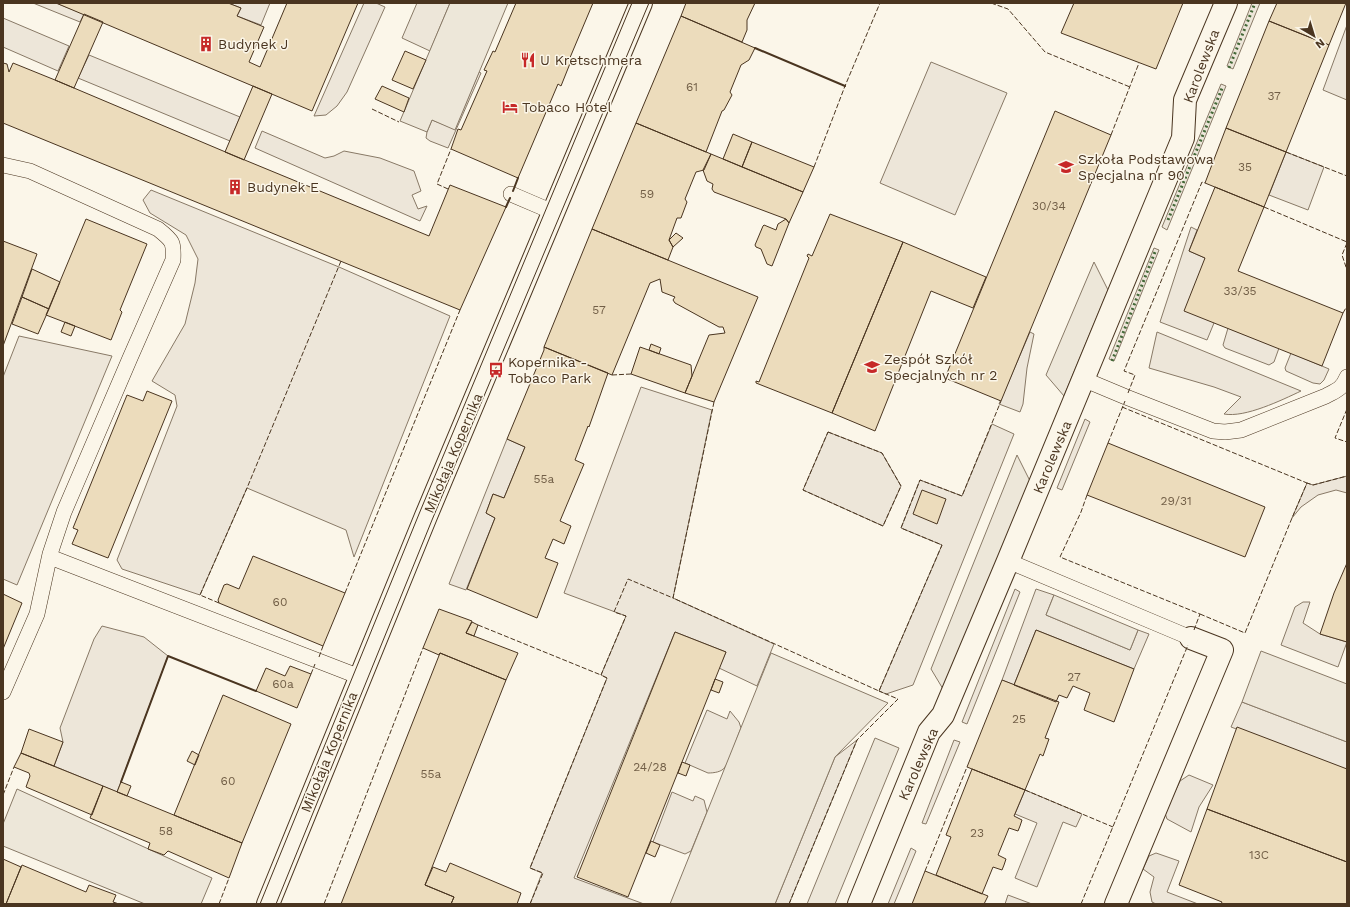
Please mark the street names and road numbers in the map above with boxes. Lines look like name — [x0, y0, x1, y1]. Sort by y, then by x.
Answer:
street label: Karolewska — [1180, 27, 1222, 105]
street label: Mikołaja Kopernika — [420, 391, 486, 515]
street label: Karolewska — [1029, 418, 1075, 496]
street label: Mikołaja Kopernika — [297, 689, 361, 815]
street label: Karolewska — [895, 725, 941, 803]

